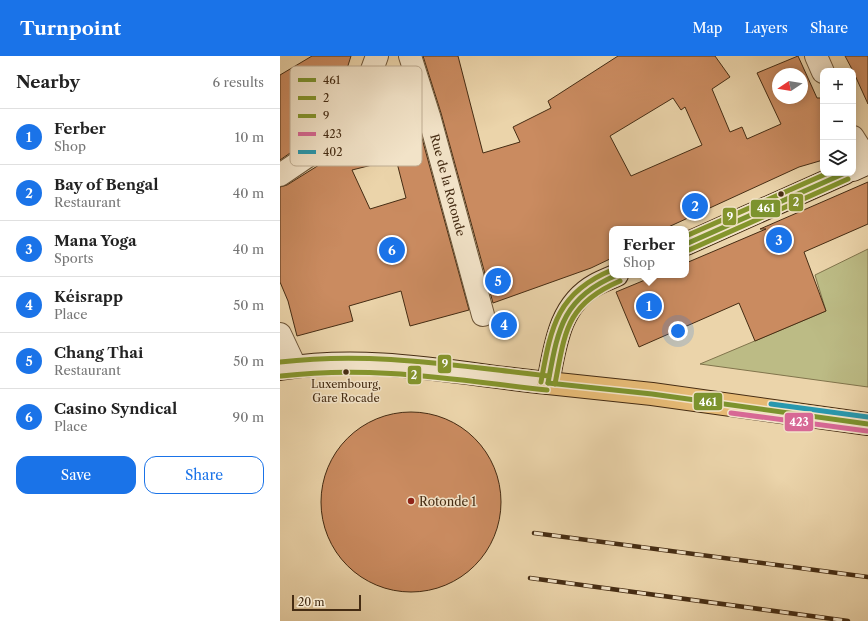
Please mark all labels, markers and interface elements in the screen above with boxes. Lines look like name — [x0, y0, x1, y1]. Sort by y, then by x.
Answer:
text: Turnpoint — [20, 17, 121, 40]
text: Map — [692, 19, 722, 37]
text: Layers — [744, 19, 788, 37]
text: Share — [810, 19, 848, 37]
legend — [290, 66, 422, 166]
north arrow — [772, 68, 808, 104]
map controls — [820, 68, 856, 176]
button: + — [820, 68, 856, 104]
text: Nearby — [16, 72, 80, 92]
text: 461 — [323, 73, 341, 87]
text: 6 results — [213, 74, 264, 90]
text: 2 — [323, 91, 329, 105]
button: − — [820, 104, 856, 140]
text: 9 — [323, 109, 329, 123]
text: Ferber — [54, 119, 106, 138]
text: 423 — [323, 127, 342, 141]
text: 1 — [26, 129, 32, 145]
text: 10 m — [235, 129, 264, 145]
street label: Rue de la Rotonde — [427, 132, 469, 238]
text: Shop — [54, 138, 86, 154]
button: layers — [820, 140, 856, 176]
text: 402 — [323, 145, 343, 159]
text: Bay of Bengal — [54, 175, 159, 194]
text: 2 — [25, 185, 33, 201]
text: 40 m — [233, 185, 264, 201]
unlabelled marker — [776, 189, 786, 199]
pin: 2 — [682, 191, 708, 221]
line badge: 2 — [788, 193, 804, 212]
text: Restaurant — [54, 194, 121, 210]
text: 2 — [793, 195, 800, 209]
line badge: 461 — [750, 199, 781, 218]
text: 461 — [757, 201, 775, 215]
line badge: 9 — [722, 207, 737, 226]
text: 9 — [727, 210, 734, 224]
pin: 3 — [766, 225, 792, 255]
popup — [609, 226, 689, 278]
text: Mana Yoga — [54, 231, 137, 250]
pin: 6 — [379, 235, 405, 265]
text: Ferber — [623, 235, 675, 254]
text: 3 — [25, 241, 33, 257]
text: 40 m — [233, 241, 264, 257]
text: Sports — [54, 250, 93, 266]
text: Shop — [623, 254, 655, 270]
pin: 5 — [485, 266, 511, 296]
text: Kéisrapp — [54, 287, 123, 306]
pin: 1 — [636, 291, 662, 321]
text: 4 — [25, 297, 33, 313]
text: 50 m — [233, 297, 264, 313]
text: Place — [54, 306, 87, 322]
pin: 4 — [491, 310, 517, 340]
your location — [668, 321, 688, 341]
text: Chang Thai — [54, 343, 143, 362]
text: 5 — [25, 353, 33, 369]
text: 50 m — [233, 353, 264, 369]
line badge: 9 — [437, 354, 452, 374]
text: 9 — [442, 357, 449, 371]
text: Restaurant — [54, 362, 121, 378]
line badge: 2 — [407, 365, 422, 385]
marker: Luxembourg, Gare Rocade — [341, 367, 351, 377]
text: 2 — [411, 368, 418, 382]
place label: Luxembourg, Gare Rocade — [311, 377, 381, 405]
line badge: 461 — [693, 392, 723, 411]
text: 461 — [699, 395, 717, 409]
text: Casino Syndical — [54, 399, 177, 418]
text: 6 — [25, 409, 33, 425]
text: 90 m — [233, 409, 264, 425]
line badge: 423 — [784, 412, 814, 432]
text: 423 — [789, 415, 809, 429]
text: Place — [54, 418, 87, 434]
button: Save — [16, 456, 136, 494]
button: Share — [144, 456, 264, 494]
place label: Rotonde 1 — [419, 494, 476, 509]
marker: Rotonde 1 — [406, 496, 416, 506]
scale bar — [292, 593, 361, 612]
text: 20 m — [298, 595, 324, 609]

